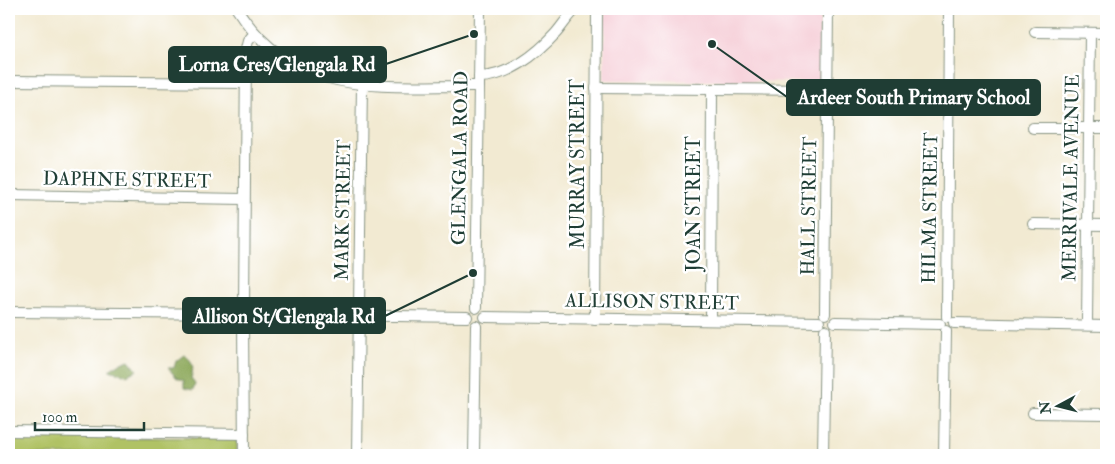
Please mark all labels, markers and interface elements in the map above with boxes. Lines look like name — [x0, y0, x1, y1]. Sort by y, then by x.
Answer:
callout: Lorna Cres/Glengala Rd — [169, 47, 386, 82]
text: Lorna Cres/Glengala Rd — [179, 52, 376, 78]
street label: GLENGALA ROAD — [446, 71, 474, 245]
street label: MERRIVALE AVENUE — [1057, 74, 1085, 282]
street label: MURRAY STREET — [566, 79, 590, 249]
callout: Ardeer South Primary School — [787, 80, 1040, 115]
text: Ardeer South Primary School — [797, 85, 1031, 111]
street label: HILMA STREET — [917, 132, 943, 284]
street label: JOAN STREET — [682, 136, 706, 273]
street label: HALL STREET — [796, 136, 822, 276]
street label: MARK STREET — [330, 139, 356, 281]
street label: DAPHNE STREET — [43, 167, 211, 193]
street label: ALLISON STREET — [564, 288, 739, 316]
callout: Allison St/Glengala Rd — [183, 298, 385, 333]
text: Allison St/Glengala Rd — [192, 304, 375, 330]
north arrow — [1032, 382, 1082, 432]
scale bar — [35, 399, 144, 431]
text: N — [1036, 400, 1055, 416]
text: 100 m — [42, 408, 78, 427]

